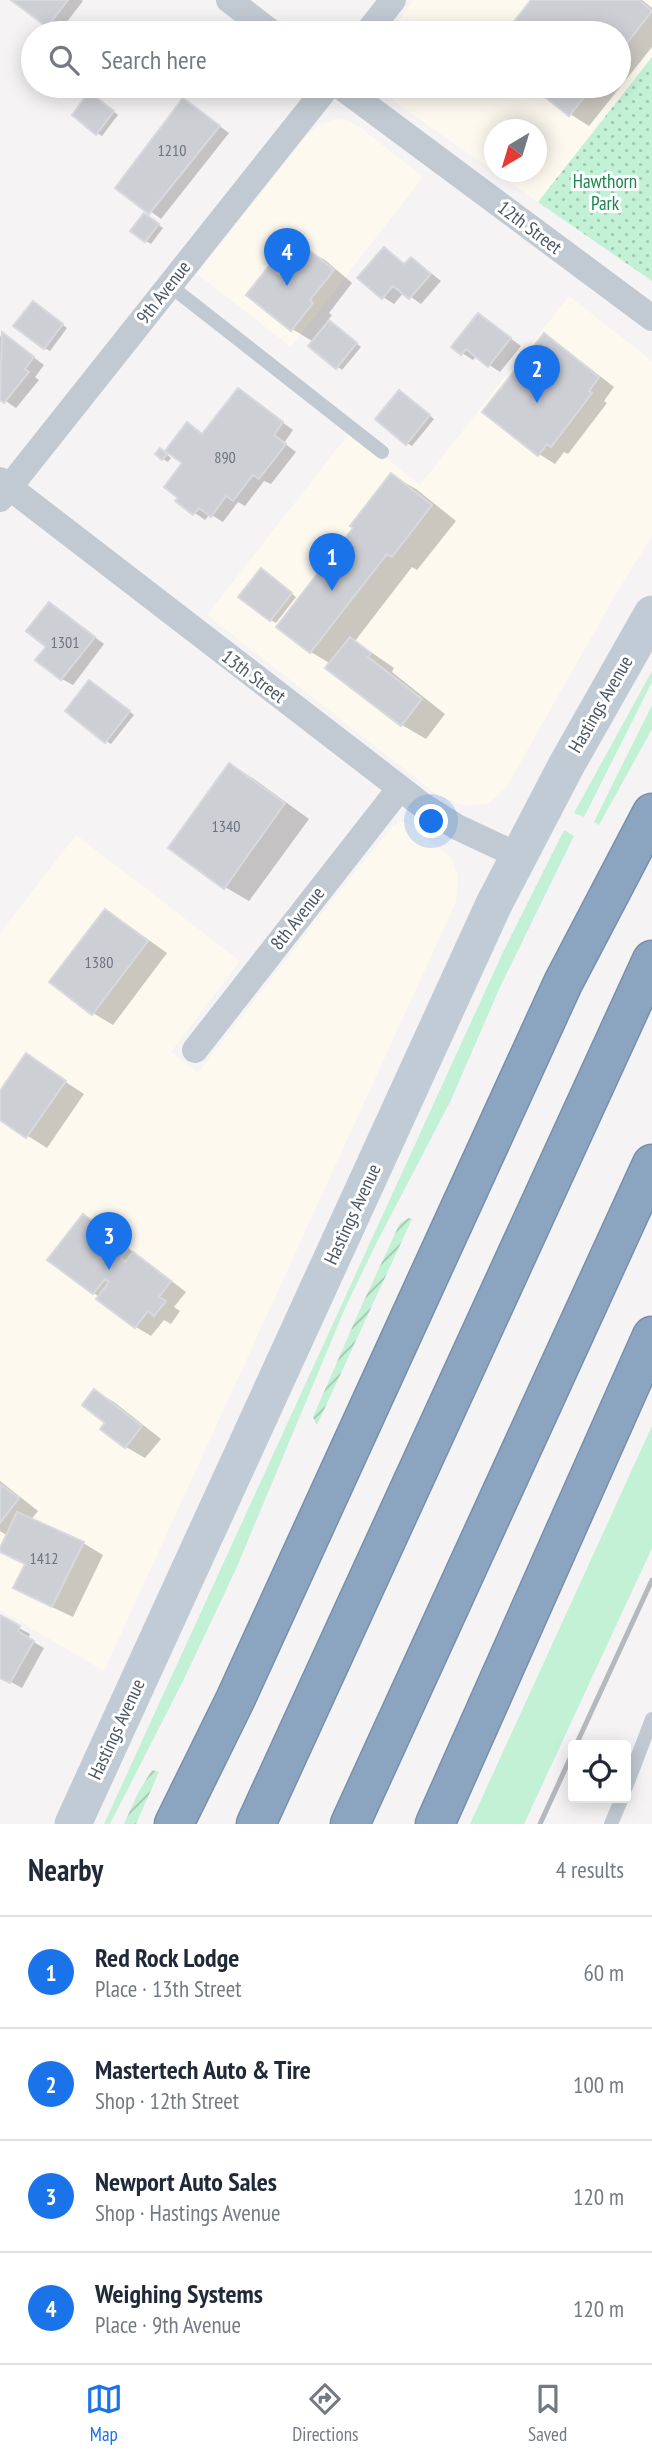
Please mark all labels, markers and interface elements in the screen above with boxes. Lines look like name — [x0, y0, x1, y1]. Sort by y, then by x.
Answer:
search box — [21, 21, 631, 98]
icon: search — [45, 41, 83, 79]
text: Search here — [101, 43, 207, 76]
north arrow — [484, 119, 547, 182]
house number: 1210 — [158, 140, 186, 160]
park label: Hawthorn Park — [573, 169, 637, 215]
street label: 12th Street — [493, 195, 567, 259]
pin: 4 — [264, 228, 310, 286]
street label: 9th Avenue — [131, 255, 195, 328]
pin: 2 — [514, 345, 560, 403]
house number: 890 — [214, 447, 236, 467]
pin: 1 — [309, 533, 355, 591]
house number: 1301 — [51, 632, 79, 652]
street label: 13th Street — [217, 644, 291, 708]
street label: Hastings Avenue — [563, 651, 637, 757]
your location — [414, 804, 448, 838]
house number: 1340 — [212, 816, 240, 836]
street label: 8th Avenue — [265, 881, 329, 954]
house number: 1380 — [85, 952, 113, 972]
street label: Hastings Avenue — [318, 1160, 386, 1268]
pin: 3 — [86, 1212, 132, 1270]
house number: 1412 — [30, 1548, 58, 1568]
street label: Hastings Avenue — [82, 1675, 150, 1783]
map controls — [568, 1740, 631, 1803]
button: locate — [568, 1740, 631, 1803]
text: Nearby — [28, 1850, 103, 1889]
text: 4 results — [556, 1855, 624, 1884]
text: Red Rock Lodge — [95, 1941, 239, 1974]
text: 1 — [46, 1958, 57, 1987]
text: 60 m — [583, 1958, 624, 1987]
text: Place · 13th Street — [95, 1974, 242, 2003]
text: Mastertech Auto & Tire — [95, 2053, 311, 2086]
text: 2 — [46, 2070, 57, 2099]
text: 100 m — [573, 2070, 624, 2099]
text: Shop · 12th Street — [95, 2086, 239, 2115]
text: Newport Auto Sales — [95, 2165, 277, 2198]
text: 3 — [46, 2182, 57, 2211]
text: 120 m — [573, 2182, 624, 2211]
text: Shop · Hastings Avenue — [95, 2198, 280, 2227]
text: Weighing Systems — [95, 2277, 263, 2310]
text: 4 — [46, 2294, 57, 2323]
text: 120 m — [573, 2294, 624, 2323]
text: Place · 9th Avenue — [95, 2310, 241, 2339]
tab: Map — [85, 2380, 123, 2446]
tab: Directions — [292, 2380, 358, 2446]
tab: Saved — [528, 2380, 567, 2446]

